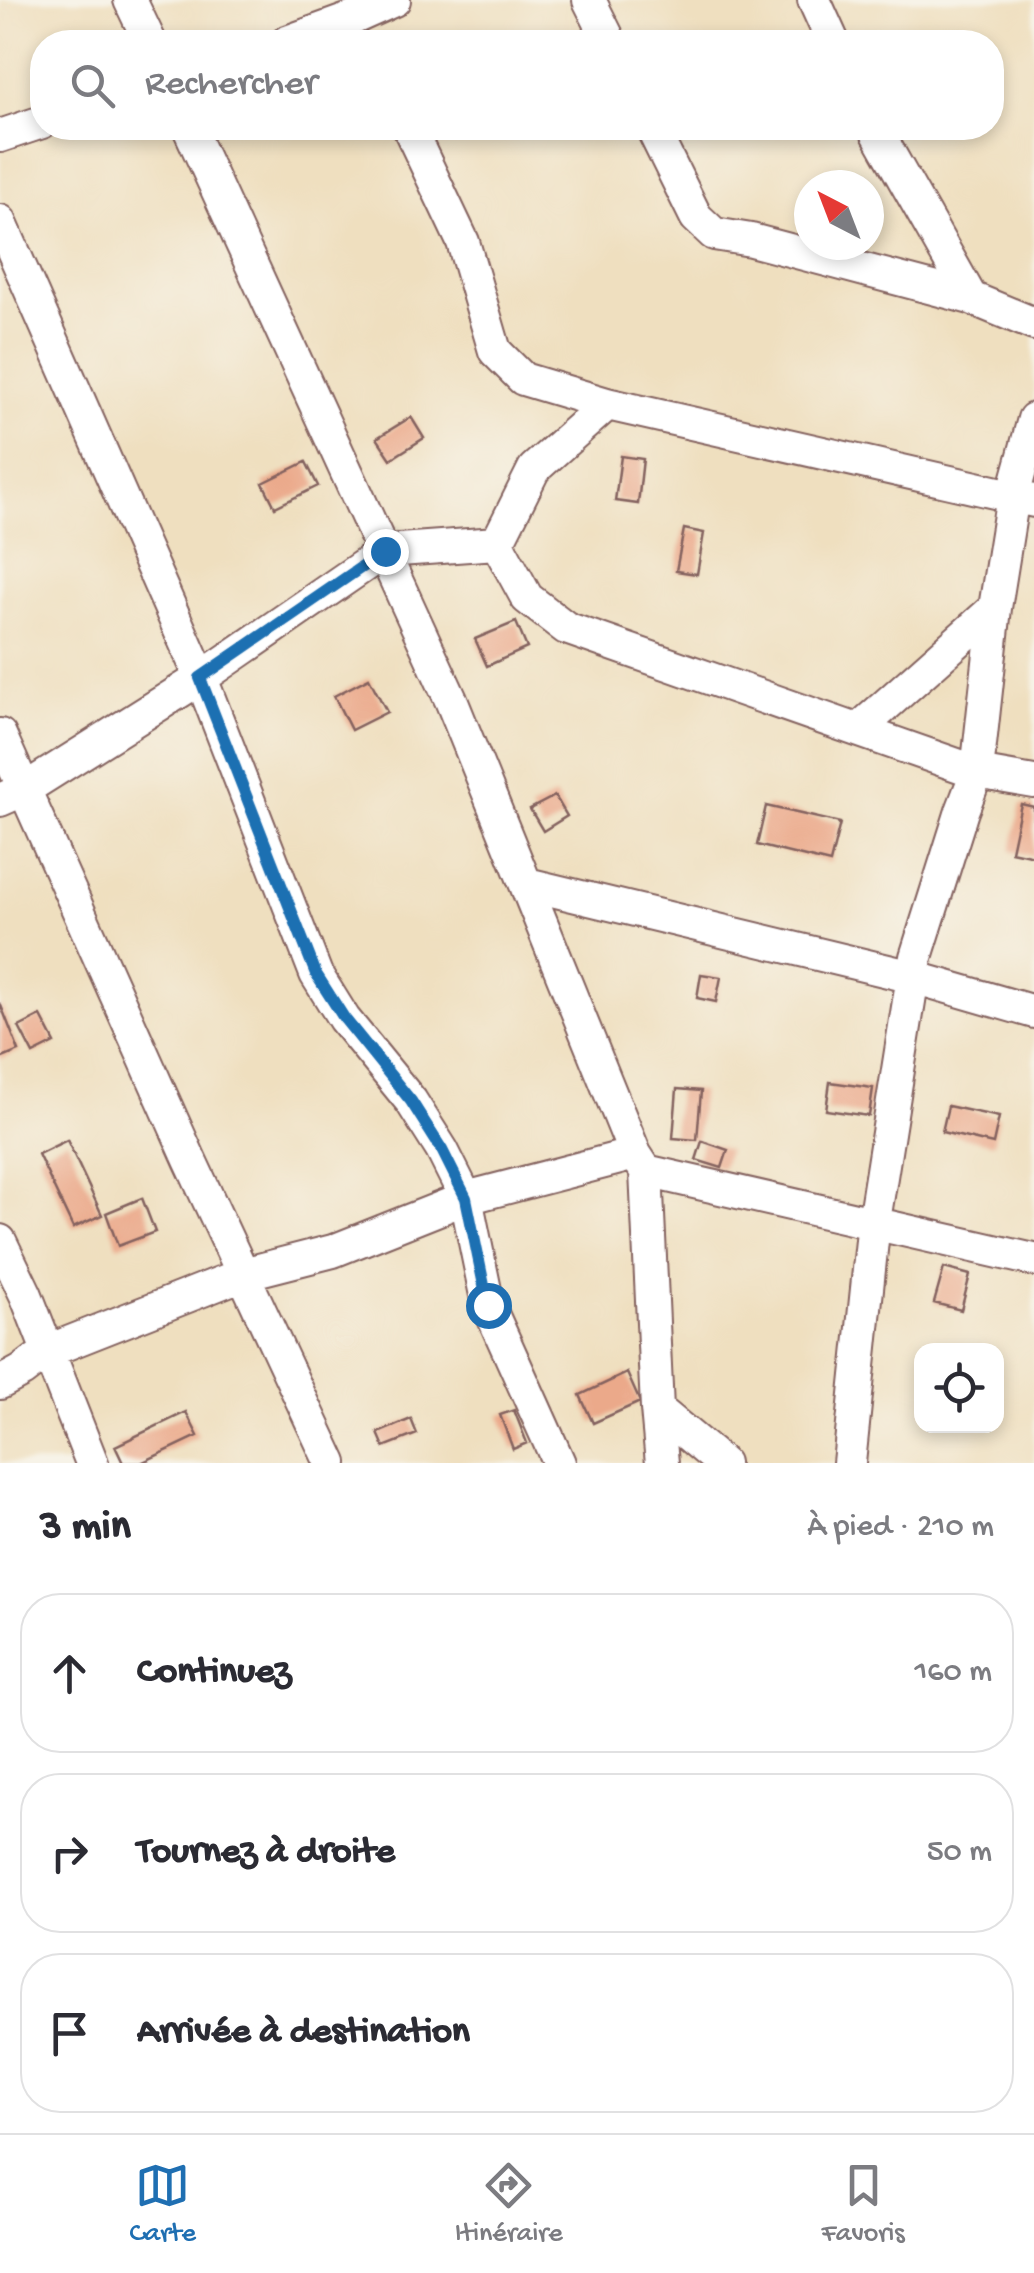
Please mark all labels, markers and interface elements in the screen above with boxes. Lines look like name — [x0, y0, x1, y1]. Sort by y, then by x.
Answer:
search box — [30, 30, 1004, 140]
icon: search — [65, 58, 120, 113]
text: Rechercher — [145, 63, 317, 107]
north arrow — [794, 170, 884, 260]
route end — [363, 529, 409, 575]
route start — [466, 1283, 512, 1329]
map controls — [914, 1343, 1004, 1433]
button: locate — [914, 1343, 1004, 1433]
text: 3 min — [40, 1504, 131, 1553]
text: À pied · 210 m — [807, 1509, 994, 1547]
icon: ahead — [42, 1646, 97, 1701]
text: Continuez — [137, 1651, 291, 1695]
text: 160 m — [914, 1654, 992, 1692]
icon: right — [42, 1826, 97, 1881]
text: Tournez à droite — [137, 1831, 395, 1875]
text: 50 m — [927, 1834, 992, 1872]
icon: arrive — [42, 2006, 97, 2061]
text: Arrivée à destination — [137, 2011, 470, 2055]
tab: Carte — [129, 2158, 196, 2251]
tab: Itinéraire — [455, 2158, 563, 2251]
tab: Favoris — [822, 2158, 905, 2251]

